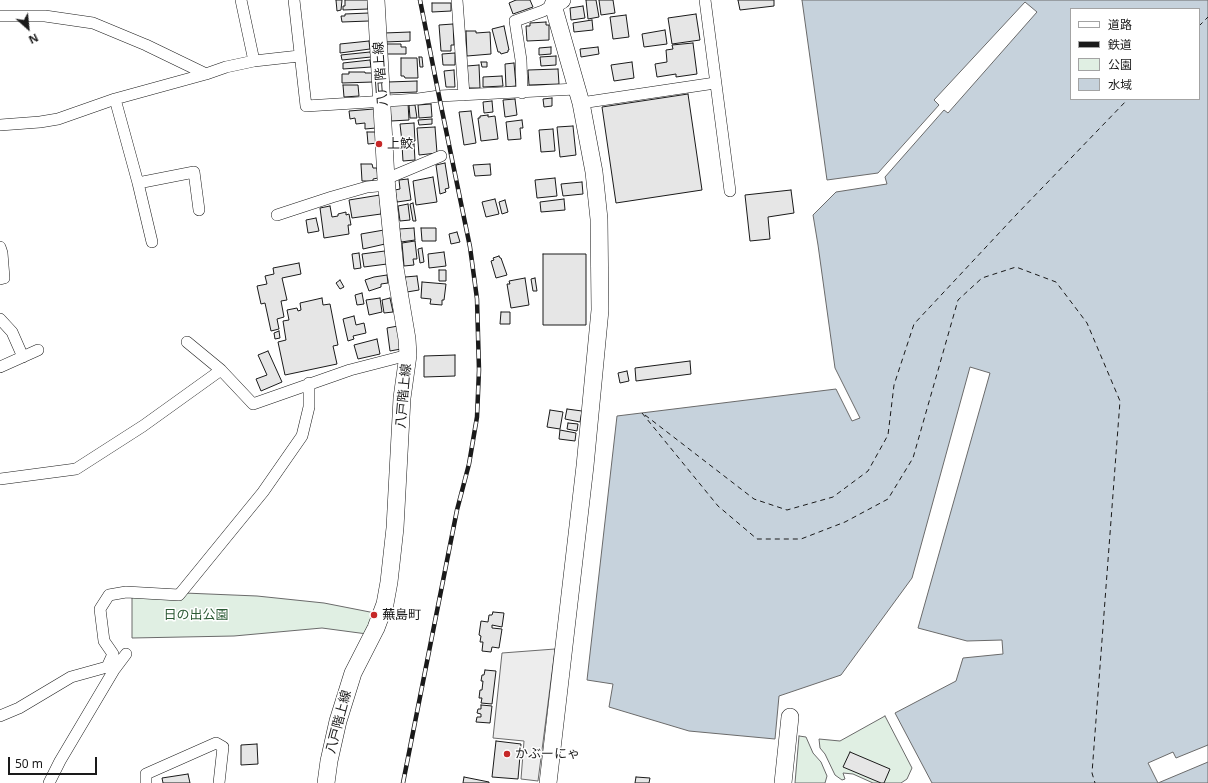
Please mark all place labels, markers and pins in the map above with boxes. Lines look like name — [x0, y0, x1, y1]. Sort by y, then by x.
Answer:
place label: 上鮫 — [387, 136, 413, 152]
marker: 上鮫 — [374, 139, 384, 149]
place label: 蕪島町 — [382, 607, 421, 623]
marker: 蕪島町 — [369, 610, 379, 620]
place label: かぶーにゃ — [515, 746, 580, 762]
marker: かぶーにゃ — [502, 749, 512, 759]

